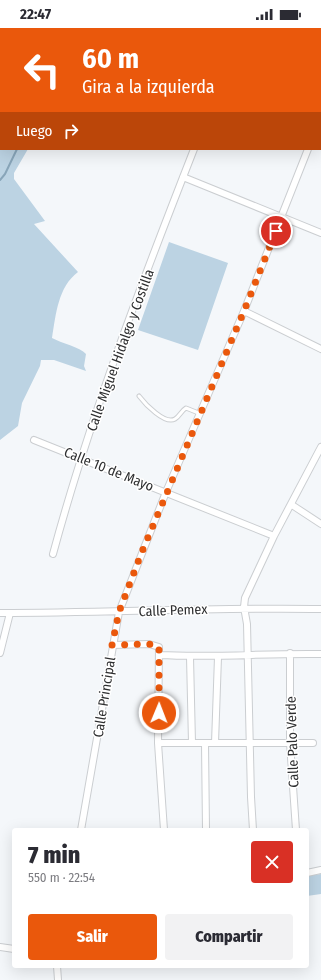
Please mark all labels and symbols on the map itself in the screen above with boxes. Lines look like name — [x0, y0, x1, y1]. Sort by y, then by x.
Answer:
pin — [259, 214, 293, 248]
street label: Calle Miguel Hidalgo y Costilla — [83, 267, 158, 434]
street label: Calle 10 de Mayo — [62, 444, 156, 495]
street label: Calle Pemex — [138, 601, 209, 620]
street label: Calle Principal — [90, 655, 119, 739]
position arrow — [138, 692, 180, 734]
street label: Calle Palo Verde — [282, 696, 303, 788]

